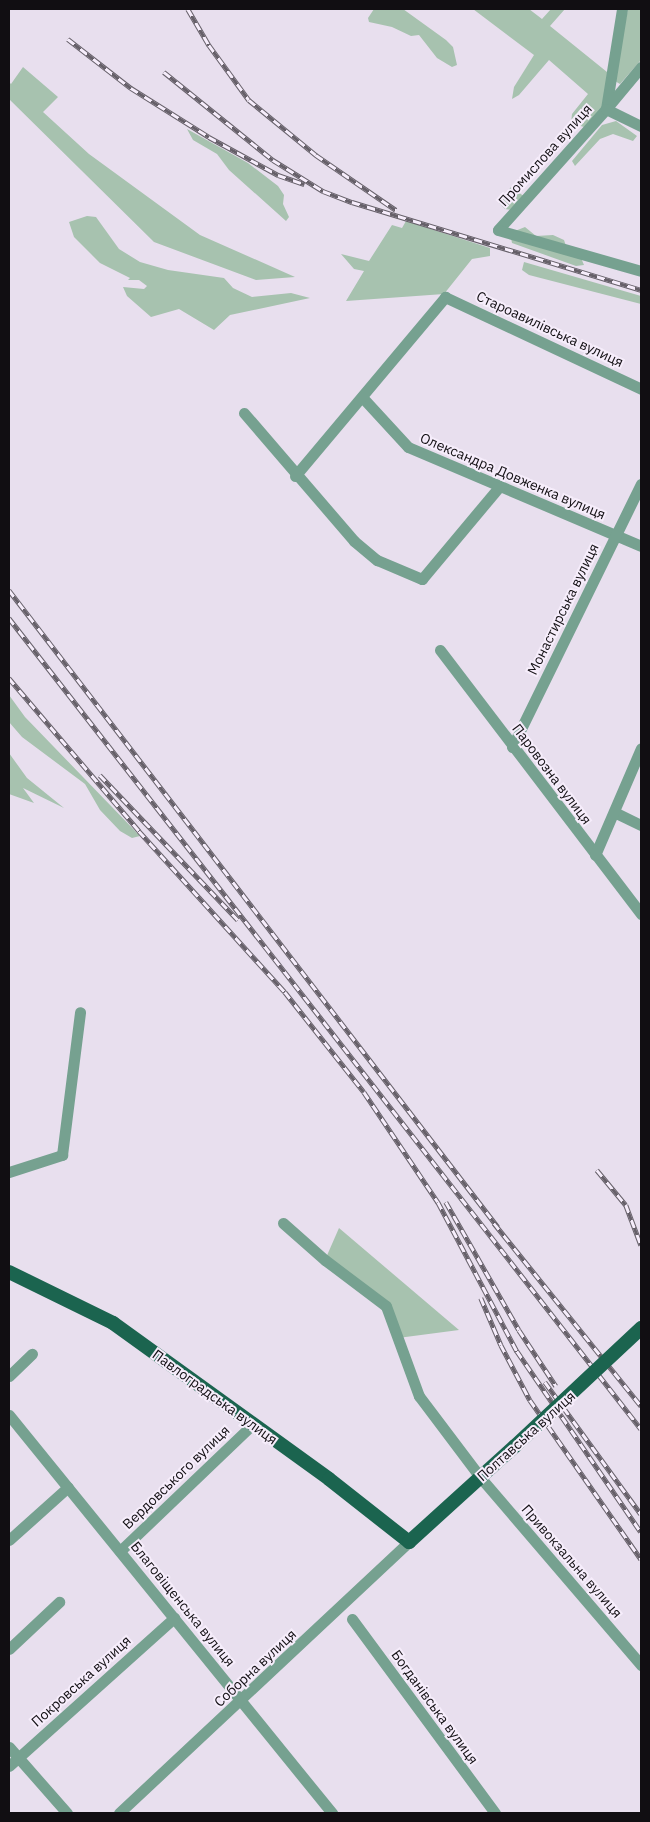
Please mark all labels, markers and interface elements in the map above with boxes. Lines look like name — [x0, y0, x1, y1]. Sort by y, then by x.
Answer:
street label: Промислова вулиця — [495, 101, 595, 209]
street label: Староавилівська вулиця — [474, 287, 626, 371]
street label: Олександра Довженка вулиця — [418, 429, 608, 523]
street label: Монастирська вулиця — [524, 541, 602, 677]
street label: Паровозна вулиця — [509, 721, 595, 827]
street label: Павлоградська вулиця — [149, 1346, 281, 1448]
street label: Полтавська вулиця — [473, 1388, 579, 1484]
street label: Вердовського вулиця — [119, 1422, 233, 1532]
street label: Привокзальна вулиця — [518, 1501, 626, 1621]
street label: Благовіщенська вулиця — [127, 1538, 239, 1670]
street label: Соборна вулиця — [211, 1626, 299, 1710]
street label: Покровська вулиця — [28, 1632, 134, 1730]
street label: Богданівська вулиця — [388, 1647, 482, 1767]

